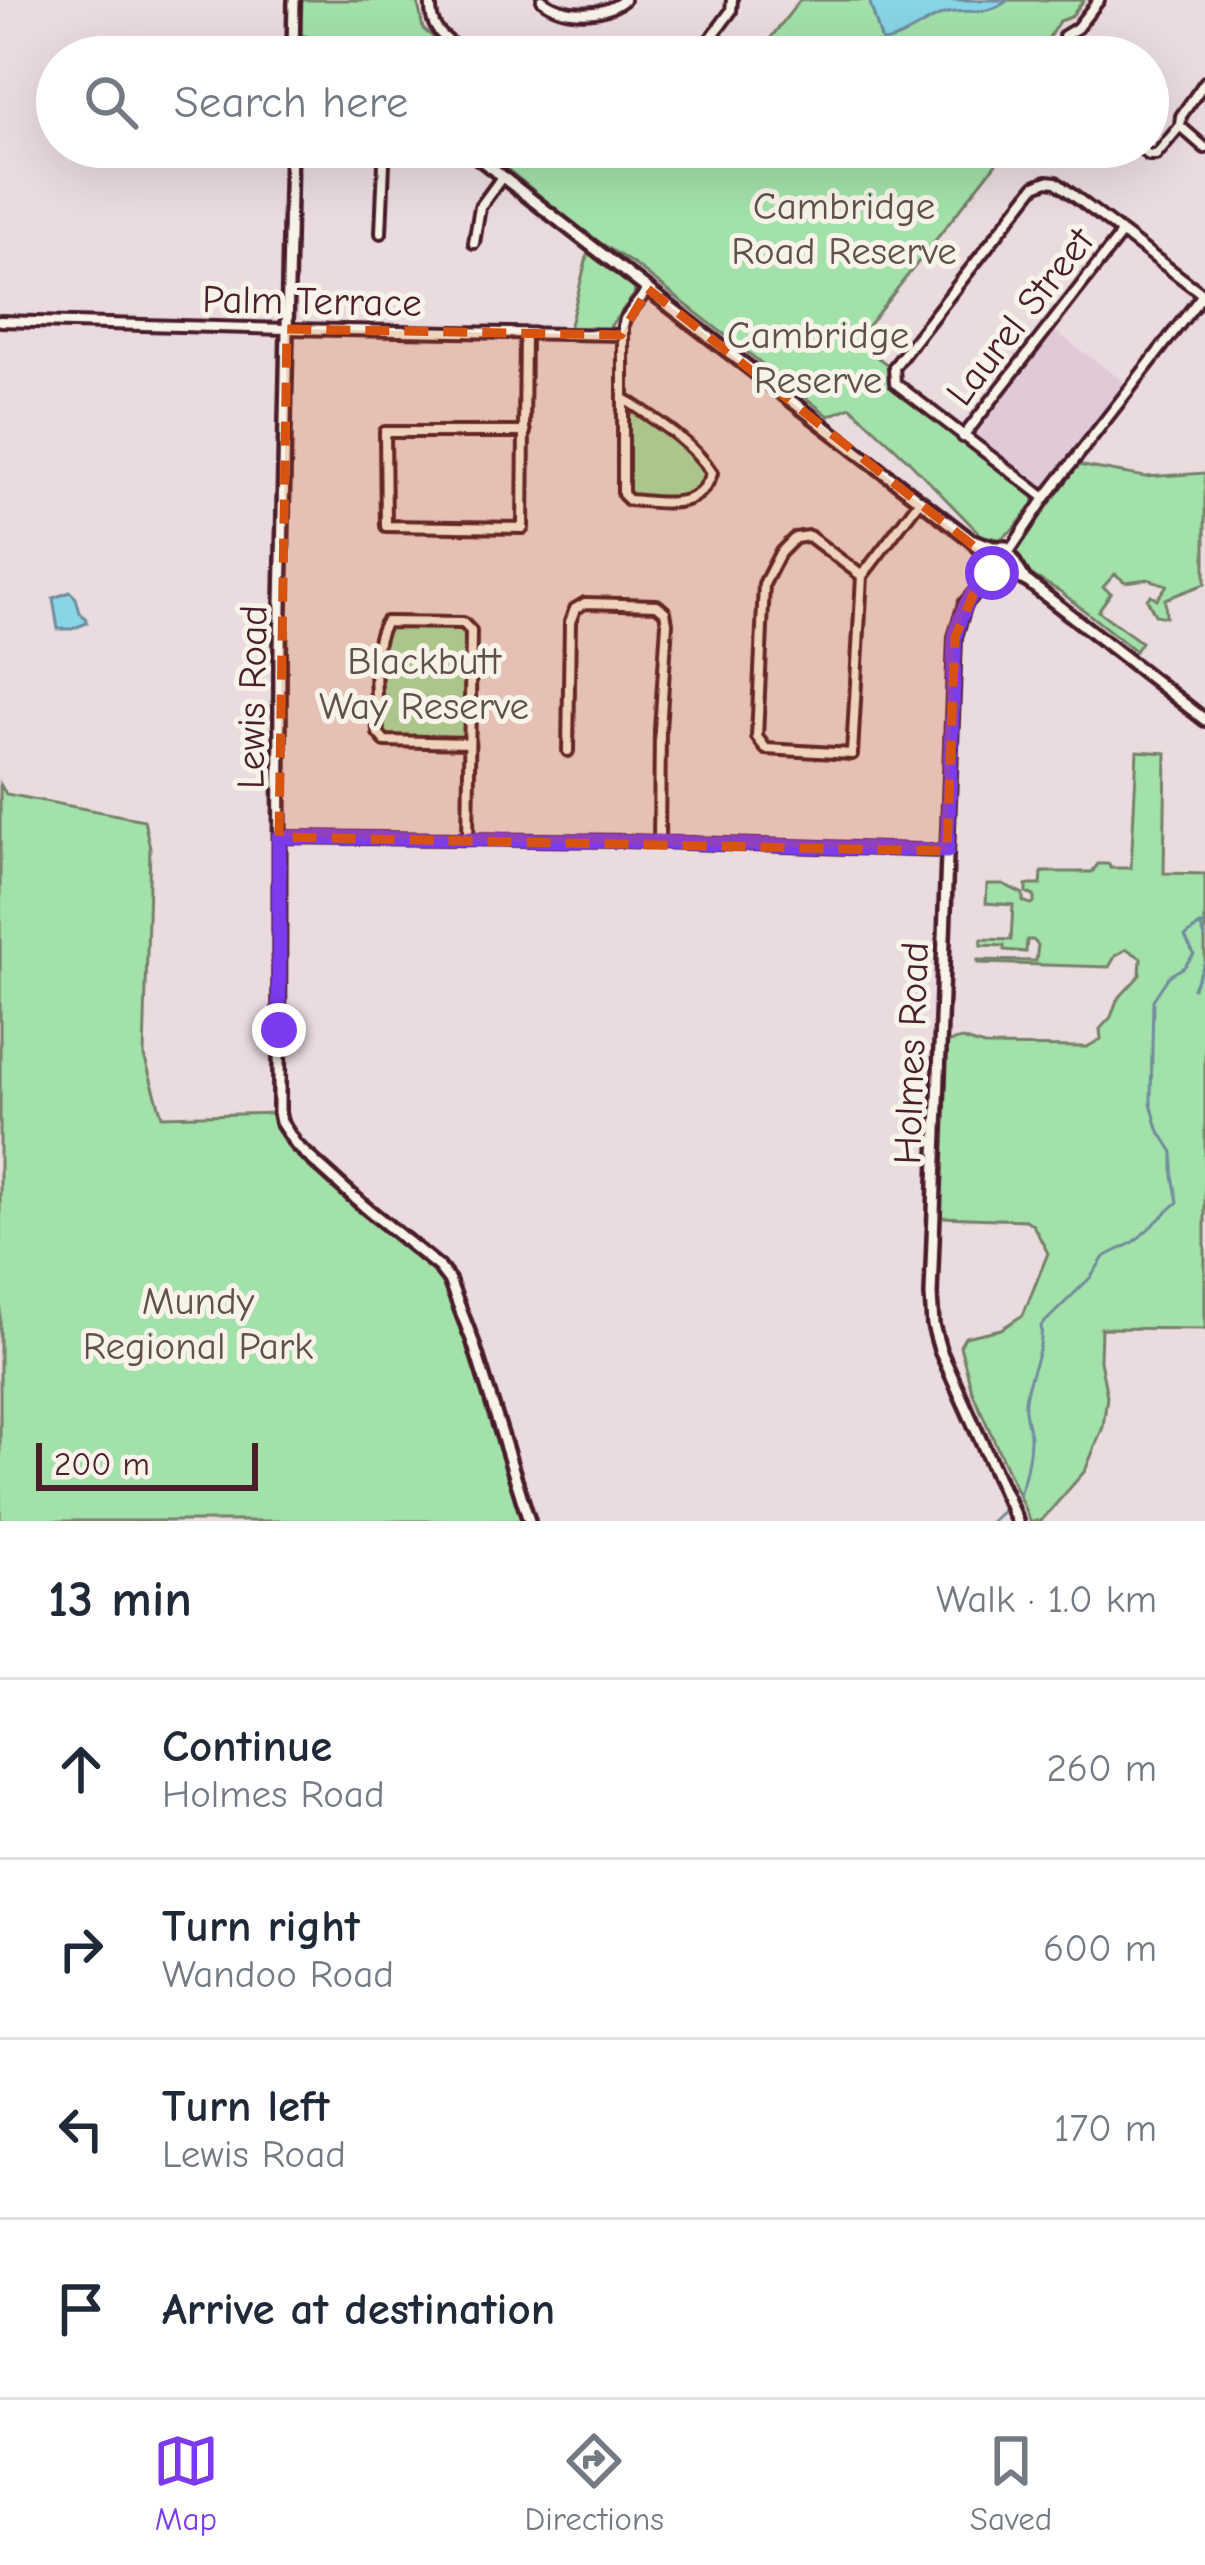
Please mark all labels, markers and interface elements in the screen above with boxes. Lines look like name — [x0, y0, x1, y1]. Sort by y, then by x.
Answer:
search box — [36, 36, 1169, 168]
icon: search — [78, 69, 144, 135]
text: Search here — [174, 76, 408, 128]
park label: Cambridge Road Reserve — [731, 184, 957, 274]
street label: Laurel Street — [937, 218, 1104, 414]
street label: Palm Terrace — [202, 277, 422, 326]
park label: Cambridge Reserve — [727, 313, 909, 403]
route start — [965, 546, 1019, 600]
street label: Lewis Road — [228, 605, 277, 789]
park label: Blackbutt Way Reserve — [319, 639, 529, 729]
street label: Holmes Road — [885, 941, 938, 1165]
route end — [252, 1003, 306, 1057]
park label: Mundy Regional Park — [83, 1279, 313, 1369]
scale bar — [36, 1437, 258, 1490]
text: 200 m — [54, 1445, 150, 1483]
text: 13 min — [48, 1570, 192, 1629]
text: Walk · 1.0 km — [936, 1577, 1157, 1622]
text: Continue — [162, 1720, 332, 1772]
icon: ahead — [48, 1736, 114, 1802]
text: 260 m — [1046, 1746, 1157, 1791]
text: Holmes Road — [162, 1772, 385, 1817]
text: Turn right — [162, 1900, 360, 1952]
icon: right — [48, 1916, 114, 1982]
text: 600 m — [1043, 1926, 1157, 1971]
text: Wandoo Road — [162, 1952, 394, 1997]
text: Turn left — [162, 2080, 329, 2132]
icon: left — [48, 2096, 114, 2162]
text: 170 m — [1054, 2106, 1157, 2151]
text: Lewis Road — [162, 2132, 346, 2177]
icon: arrive — [48, 2276, 114, 2342]
text: Arrive at destination — [162, 2283, 555, 2335]
tab: Map — [153, 2428, 219, 2538]
tab: Directions — [525, 2428, 664, 2538]
tab: Saved — [970, 2428, 1052, 2538]

